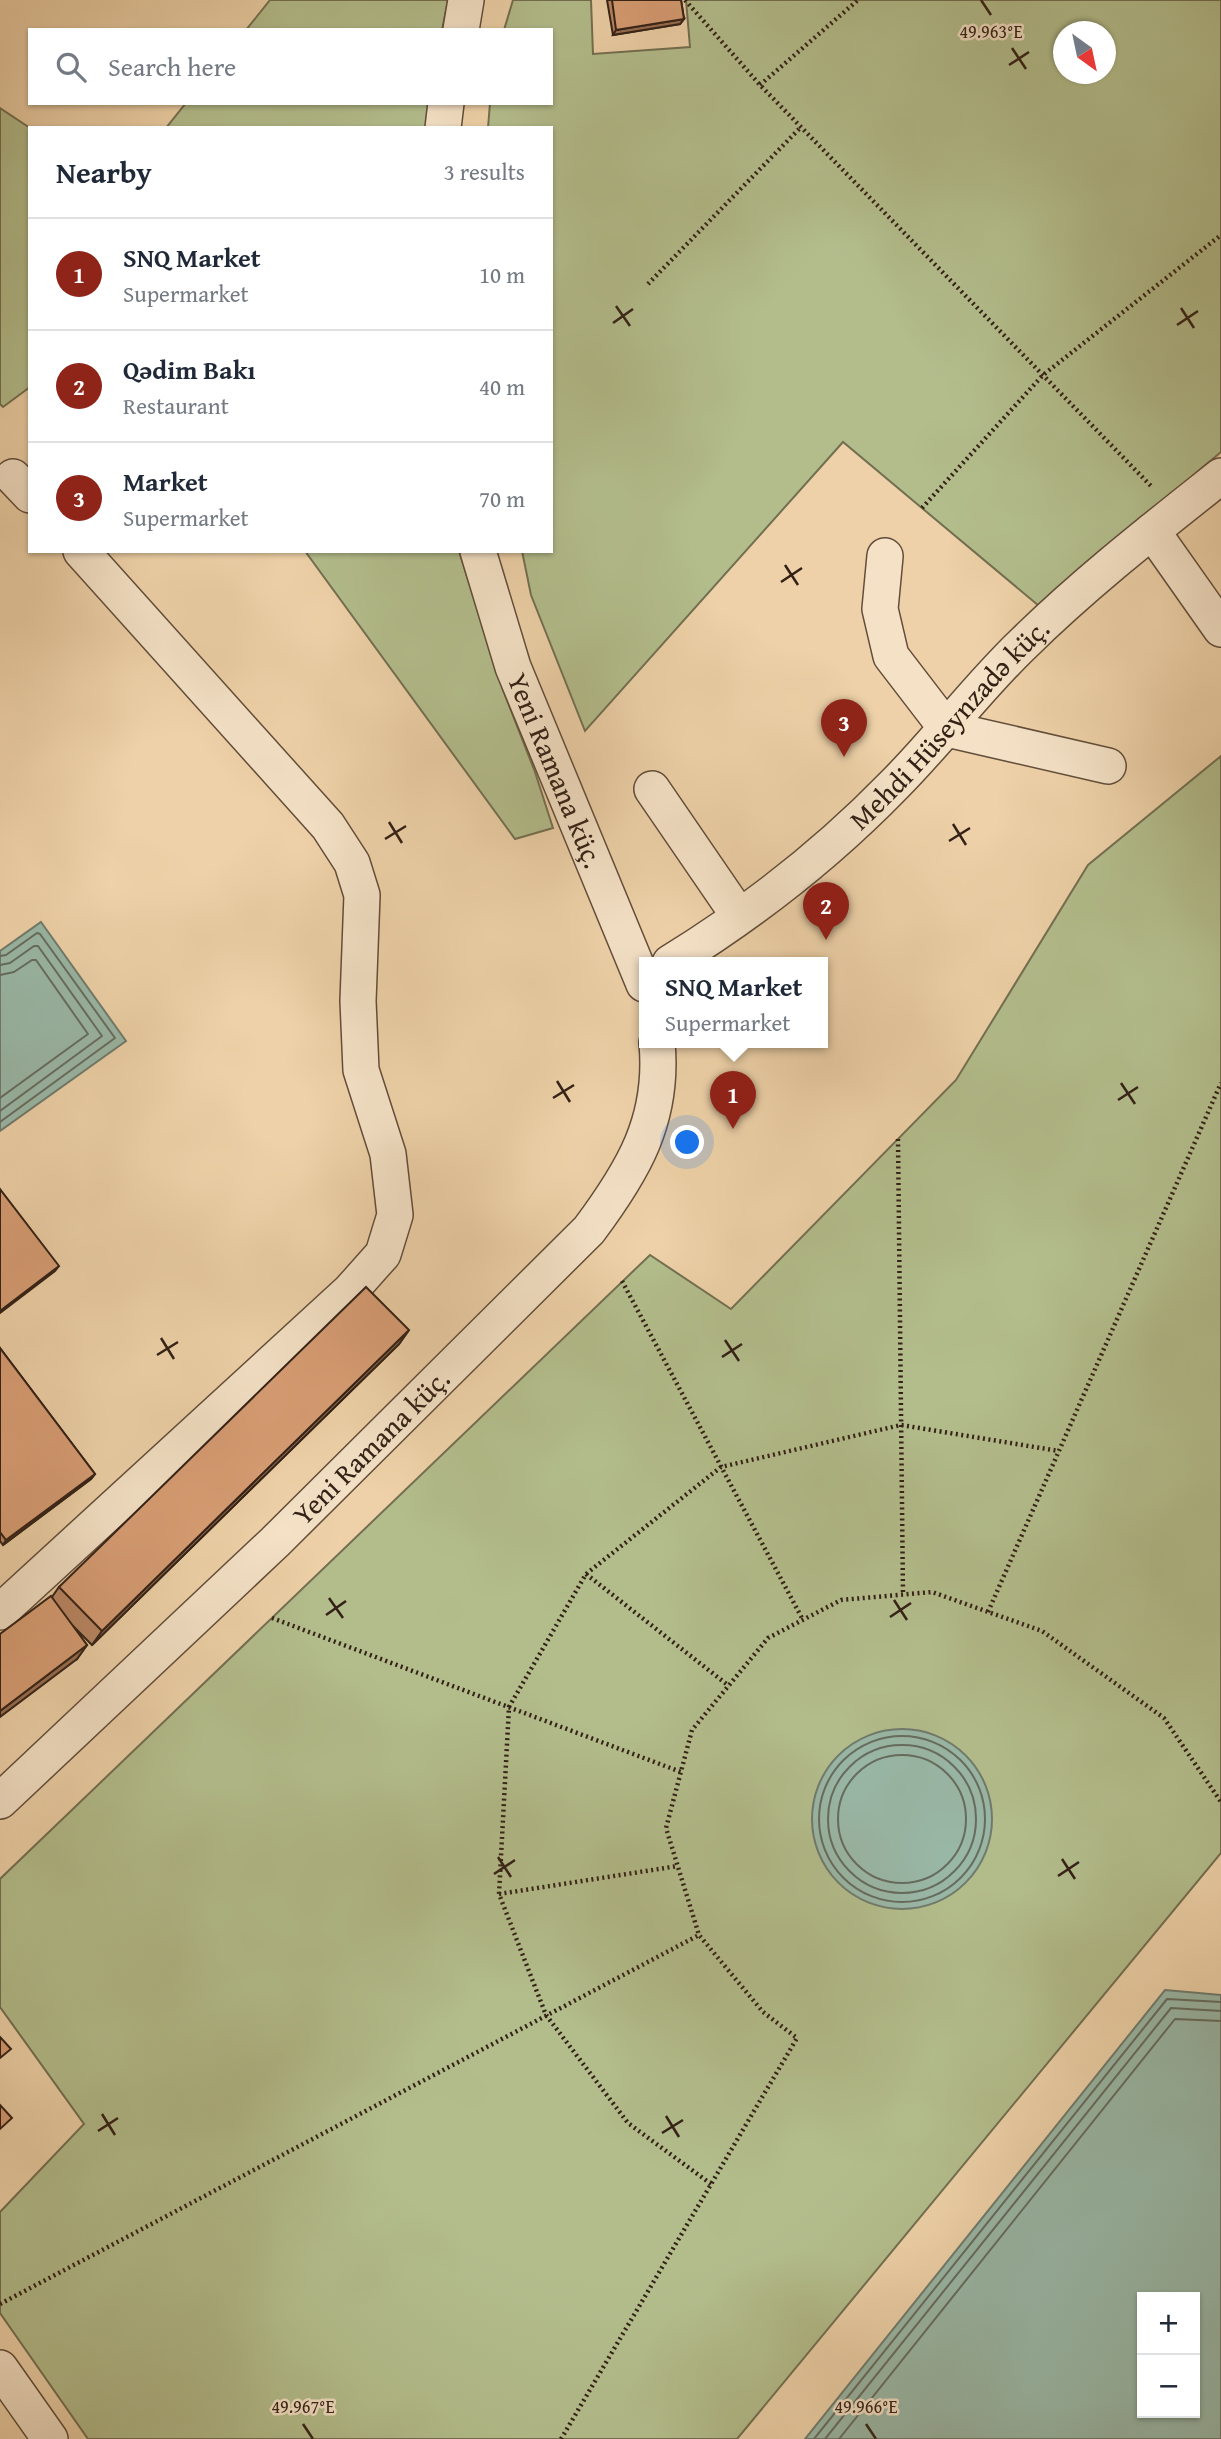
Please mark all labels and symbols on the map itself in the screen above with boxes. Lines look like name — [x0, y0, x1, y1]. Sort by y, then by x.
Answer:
text: 49.963°E — [959, 18, 1023, 45]
north arrow — [1053, 21, 1116, 84]
street label: Mehdi Hüseynzadə küç. — [839, 608, 1058, 839]
street label: Yeni Ramana küç. — [498, 667, 615, 874]
pin: 3 — [821, 699, 867, 757]
pin: 2 — [803, 882, 849, 940]
pin: 1 — [710, 1071, 756, 1129]
your location — [670, 1125, 704, 1159]
street label: Yeni Ramana küç. — [283, 1359, 459, 1534]
text: 49.967°E — [271, 2393, 335, 2420]
text: 49.966°E — [834, 2393, 898, 2420]

